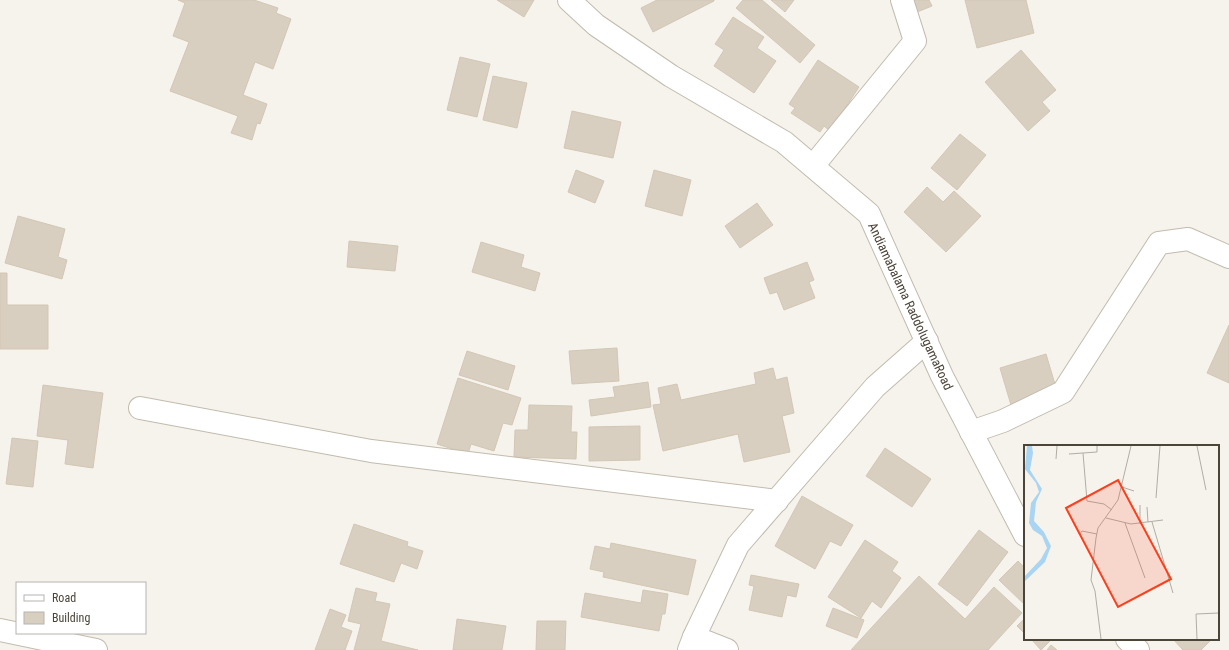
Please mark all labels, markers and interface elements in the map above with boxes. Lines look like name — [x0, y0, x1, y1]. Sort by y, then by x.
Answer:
street label: Andiamabalama RaddolugamaRoad — [865, 220, 956, 392]
inset map — [1024, 445, 1219, 640]
legend — [16, 582, 146, 634]
text: Road — [52, 591, 76, 605]
text: Building — [52, 611, 90, 625]

